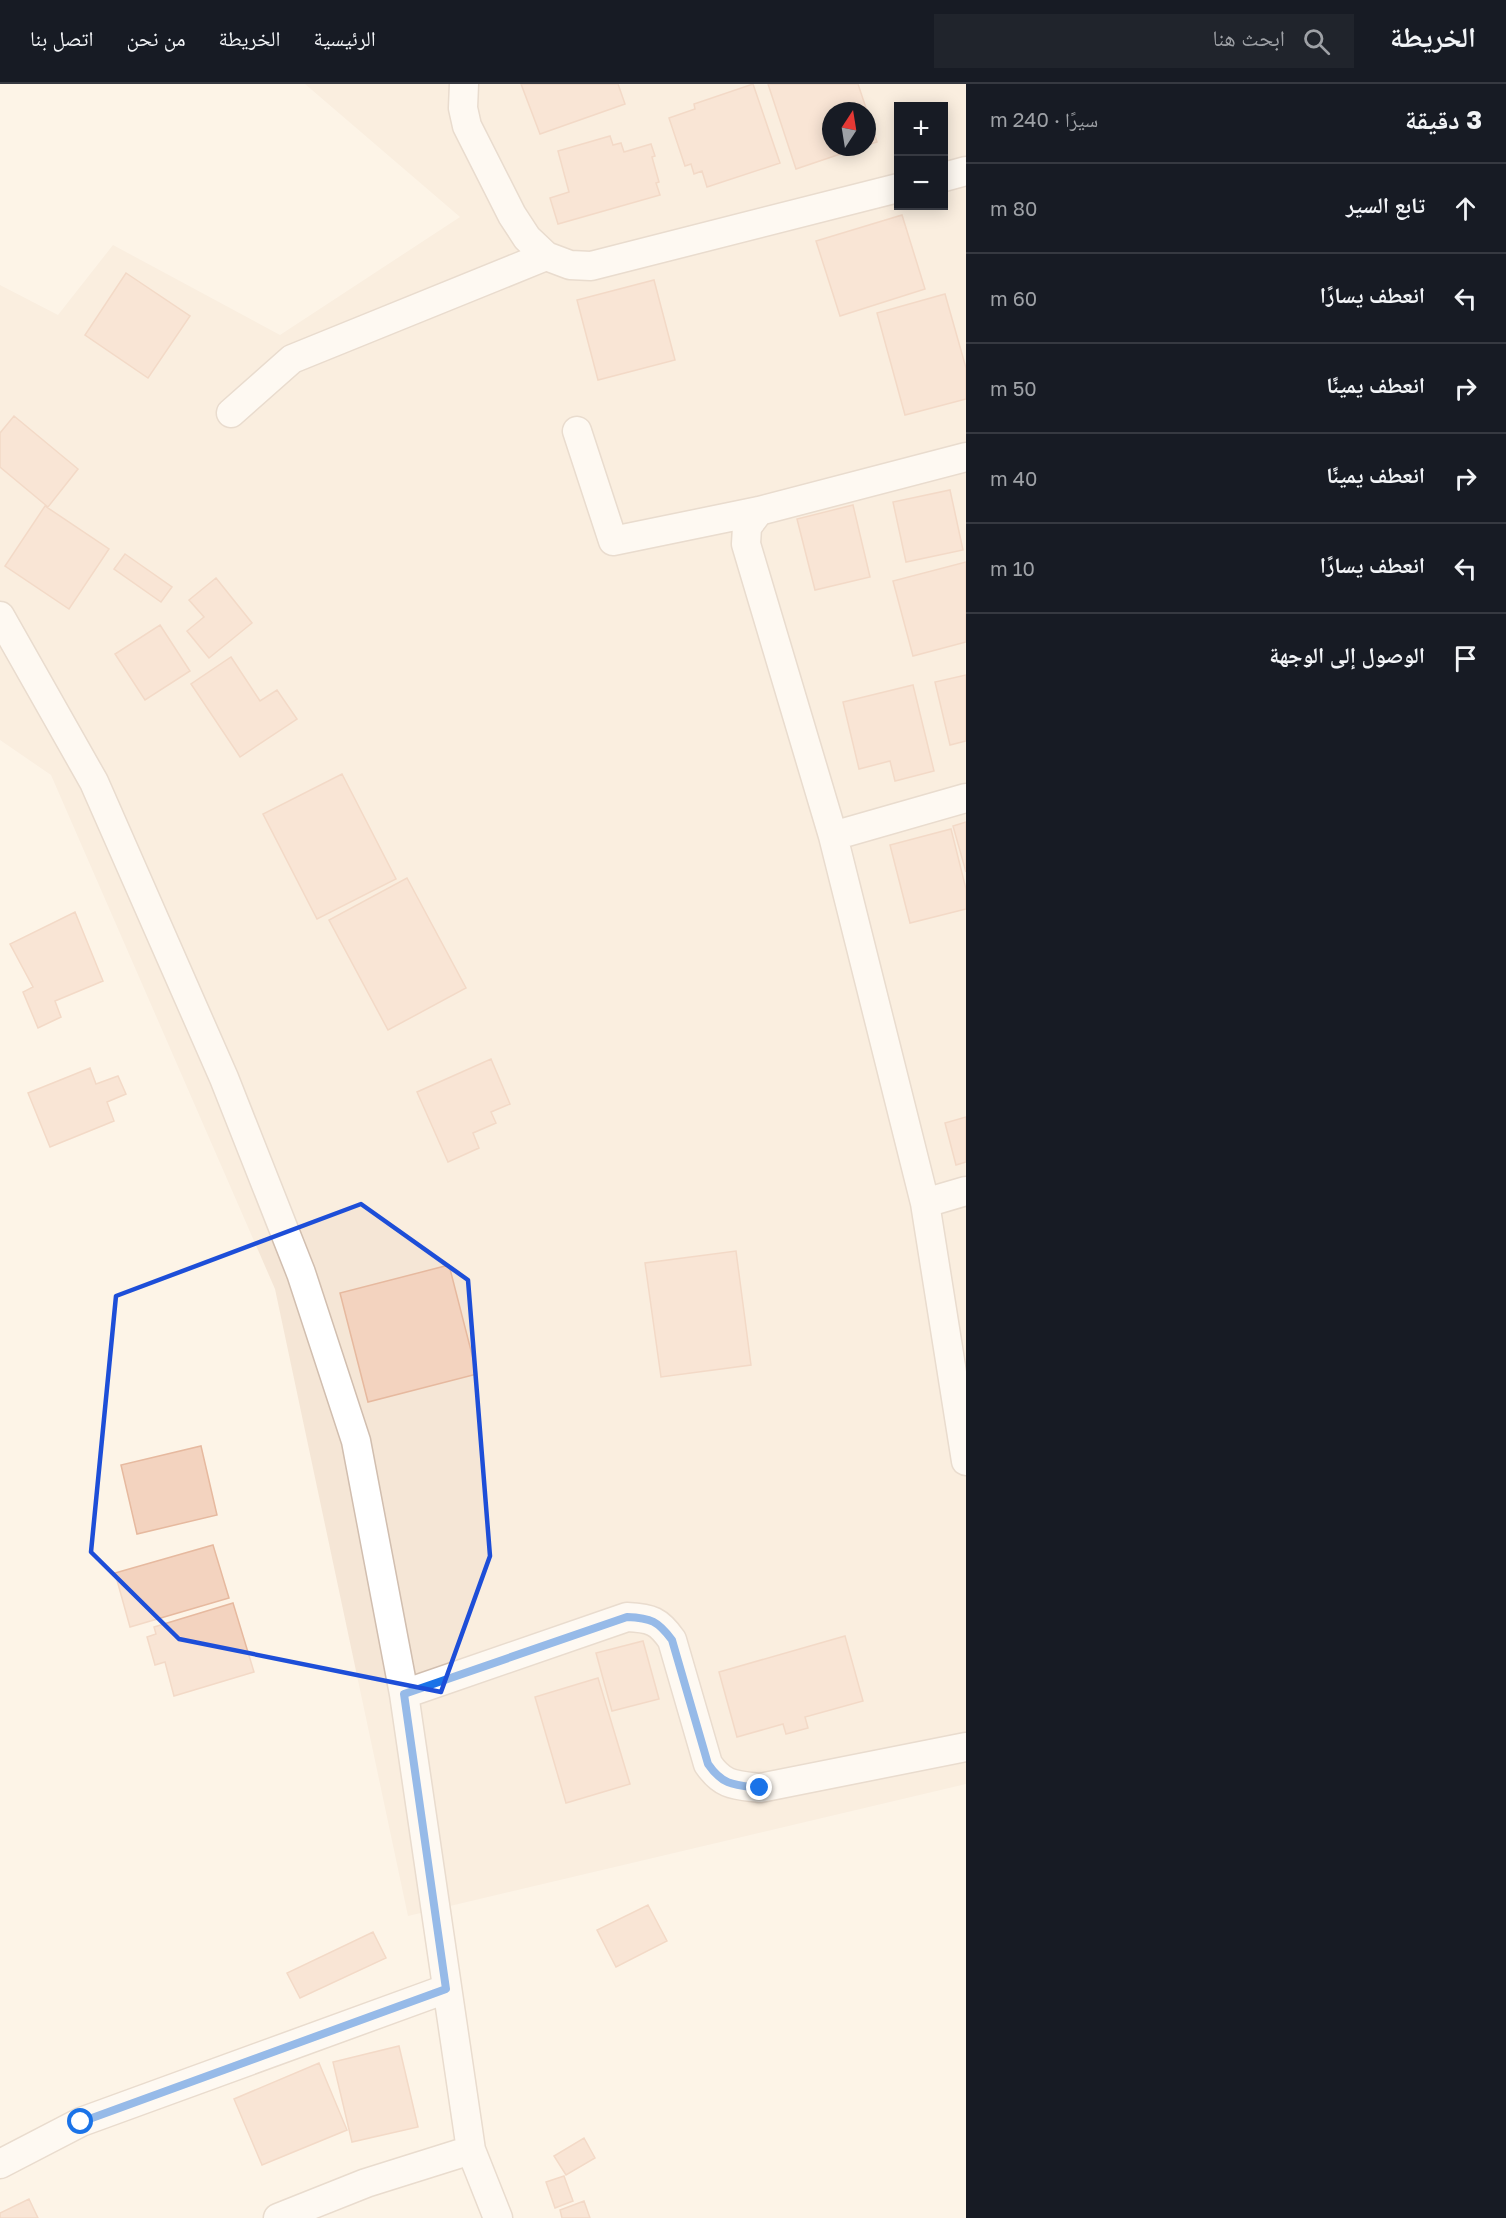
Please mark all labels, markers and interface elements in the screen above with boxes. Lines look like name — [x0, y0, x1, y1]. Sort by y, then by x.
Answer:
search box — [934, 14, 1354, 68]
text: الخريطة — [1390, 20, 1476, 53]
text: ابحث هنا — [1213, 24, 1285, 51]
text: اتصل بنا — [30, 25, 93, 51]
text: من نحن — [126, 25, 186, 51]
text: الخريطة — [219, 25, 280, 51]
text: الرئيسية — [313, 25, 376, 51]
icon: search — [1300, 25, 1333, 58]
north arrow — [822, 102, 876, 156]
map controls — [894, 102, 948, 210]
button: + — [894, 102, 948, 156]
text: 3 دقيقة — [1405, 104, 1482, 135]
text: سيرًا · 240 m — [990, 107, 1098, 131]
button: − — [894, 156, 948, 210]
text: تابع السير — [1346, 191, 1425, 218]
icon: ahead — [1449, 192, 1482, 225]
text: 80 m — [990, 196, 1037, 220]
text: انعطف يسارًا — [1320, 281, 1425, 308]
icon: left — [1449, 282, 1482, 315]
text: 60 m — [990, 286, 1037, 310]
text: انعطف يمينًا — [1326, 371, 1425, 398]
icon: right — [1449, 372, 1482, 405]
text: 50 m — [990, 376, 1037, 400]
text: انعطف يمينًا — [1326, 461, 1425, 488]
icon: right — [1449, 462, 1482, 495]
text: 40 m — [990, 466, 1037, 490]
text: انعطف يسارًا — [1320, 551, 1425, 578]
icon: left — [1449, 552, 1482, 585]
text: 10 m — [990, 556, 1035, 580]
text: الوصول إلى الوجهة — [1269, 641, 1425, 668]
icon: arrive — [1449, 642, 1482, 675]
route end — [746, 1774, 772, 1800]
route start — [67, 2108, 93, 2134]

